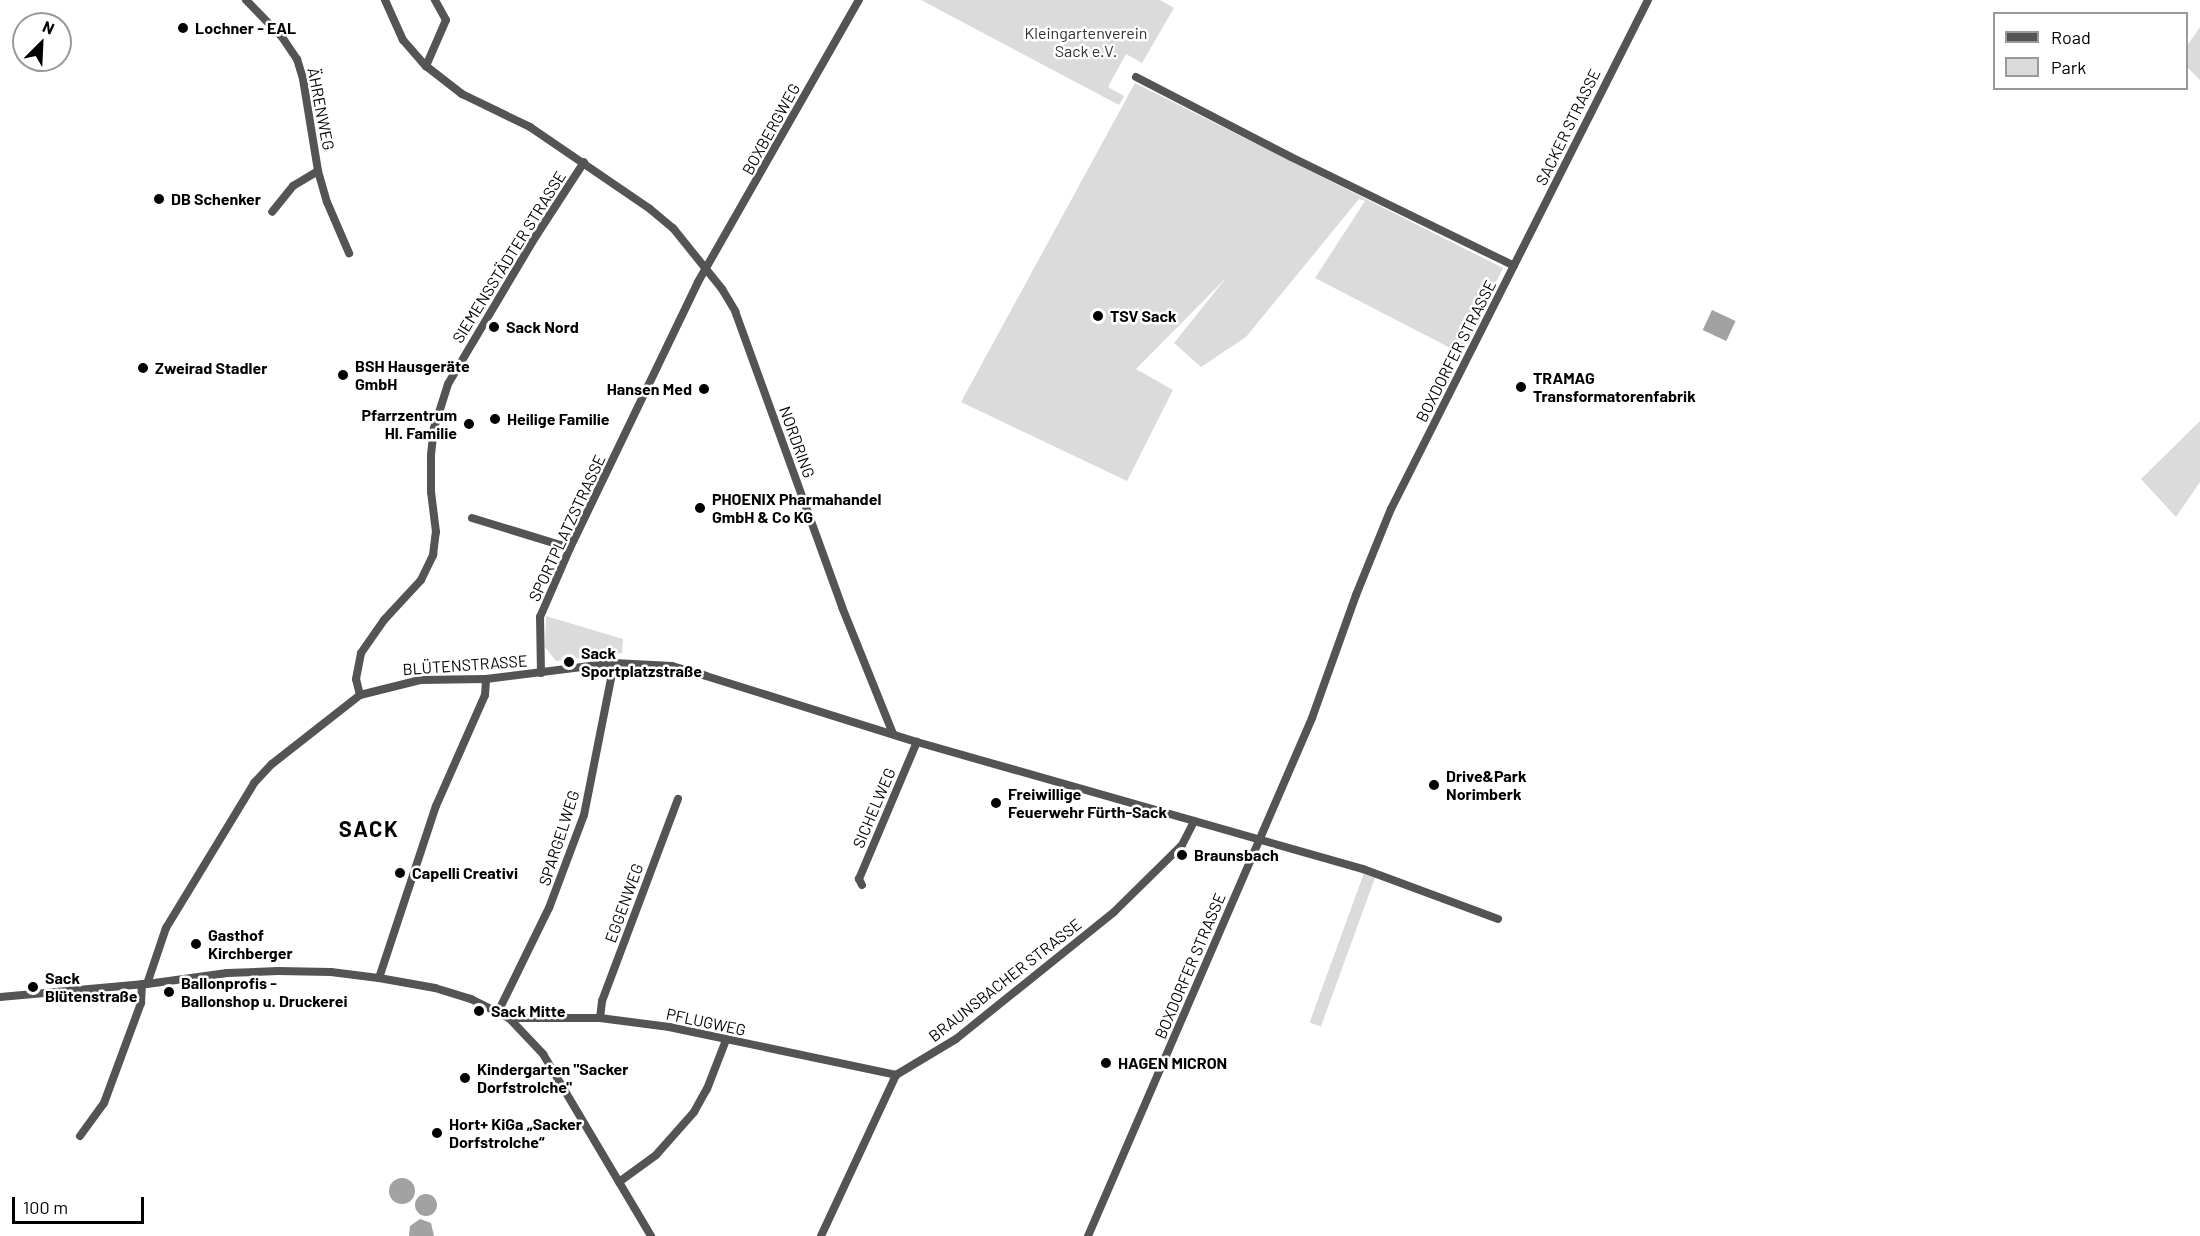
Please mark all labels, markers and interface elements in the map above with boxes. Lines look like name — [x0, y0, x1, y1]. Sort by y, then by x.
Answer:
north arrow — [12, 12, 72, 72]
legend — [1993, 12, 2188, 90]
text: N — [40, 16, 57, 38]
place label: Lochner - EAL — [195, 18, 296, 38]
marker: Lochner - EAL — [176, 21, 190, 35]
park label: Kleingartenverein Sack e.V. — [1025, 23, 1147, 61]
text: Road — [2051, 26, 2091, 48]
text: Park — [2051, 56, 2086, 78]
street label: ÄHRENWEG — [304, 66, 338, 152]
street label: SACKER STRASSE — [1532, 66, 1604, 188]
street label: BOXBERGWEG — [738, 80, 804, 178]
street label: SIEMENSSTÄDTER STRASSE — [448, 168, 570, 346]
place label: DB Schenker — [171, 189, 261, 209]
marker: DB Schenker — [152, 192, 166, 206]
street label: BOXDORFER STRASSE — [1412, 277, 1500, 425]
place label: TSV Sack — [1110, 306, 1177, 326]
marker: TSV Sack — [1091, 309, 1105, 323]
place label: Sack Nord — [506, 317, 579, 337]
marker: Sack Nord — [487, 320, 501, 334]
place label: BSH Hausgeräte GmbH — [355, 356, 470, 394]
place label: Zweirad Stadler — [155, 358, 267, 378]
marker: Zweirad Stadler — [136, 361, 150, 375]
marker: BSH Hausgeräte GmbH — [336, 368, 350, 382]
place label: TRAMAG Transformatorenfabrik — [1533, 368, 1696, 406]
place label: Hansen Med — [607, 379, 692, 399]
marker: TRAMAG Transformatorenfabrik — [1514, 380, 1528, 394]
marker: Hansen Med — [697, 382, 711, 396]
street label: NORDRING — [775, 403, 819, 481]
place label: Pfarrzentrum Hl. Familie — [361, 405, 457, 443]
place label: Heilige Familie — [507, 409, 609, 429]
marker: Heilige Familie — [488, 412, 502, 426]
marker: Pfarrzentrum Hl. Familie — [462, 417, 476, 431]
street label: SPORTPLATZSTRASSE — [525, 452, 609, 604]
place label: PHOENIX Pharmahandel GmbH & Co KG — [712, 489, 881, 527]
marker: PHOENIX Pharmahandel GmbH & Co KG — [693, 501, 707, 515]
place label: Sack Sportplatzstraße — [581, 643, 702, 681]
street label: BLÜTENSTRASSE — [402, 651, 528, 679]
marker: Sack Sportplatzstraße — [562, 655, 576, 669]
street label: SICHELWEG — [849, 765, 899, 851]
place label: Drive&Park Norimberk — [1446, 766, 1526, 804]
marker: Drive&Park Norimberk — [1427, 778, 1441, 792]
place label: Freiwillige Feuerwehr Fürth-Sack — [1008, 784, 1167, 822]
street label: SPARGELWEG — [535, 788, 583, 888]
marker: Freiwillige Feuerwehr Fürth-Sack — [989, 796, 1003, 810]
district label: SACK — [339, 816, 399, 842]
place label: Braunsbach — [1194, 845, 1279, 865]
marker: Braunsbach — [1175, 848, 1189, 862]
street label: EGGENWEG — [601, 861, 647, 945]
place label: Capelli Creativi — [412, 863, 518, 883]
marker: Capelli Creativi — [393, 866, 407, 880]
street label: BOXDORFER STRASSE — [1151, 890, 1229, 1042]
street label: BRAUNSBACHER STRASSE — [925, 914, 1085, 1046]
place label: Gasthof Kirchberger — [208, 925, 293, 963]
marker: Gasthof Kirchberger — [189, 937, 203, 951]
place label: Sack Blütenstraße — [45, 968, 138, 1006]
place label: Ballonprofis - Ballonshop u. Druckerei — [181, 973, 348, 1011]
marker: Sack Blütenstraße — [26, 980, 40, 994]
marker: Ballonprofis - Ballonshop u. Druckerei — [162, 985, 176, 999]
place label: Sack Mitte — [491, 1001, 565, 1021]
marker: Sack Mitte — [472, 1004, 486, 1018]
street label: PFLUGWEG — [664, 1004, 748, 1040]
place label: HAGEN MICRON — [1118, 1053, 1227, 1073]
marker: HAGEN MICRON — [1099, 1056, 1113, 1070]
place label: Kindergarten "Sacker Dorfstrolche" — [477, 1059, 628, 1097]
marker: Kindergarten "Sacker Dorfstrolche" — [458, 1071, 472, 1085]
place label: Hort+ KiGa „Sacker Dorfstrolche“ — [449, 1114, 582, 1152]
marker: Hort+ KiGa „Sacker Dorfstrolche“ — [430, 1126, 444, 1140]
scale bar — [15, 1185, 147, 1223]
text: 100 m — [23, 1196, 68, 1218]

